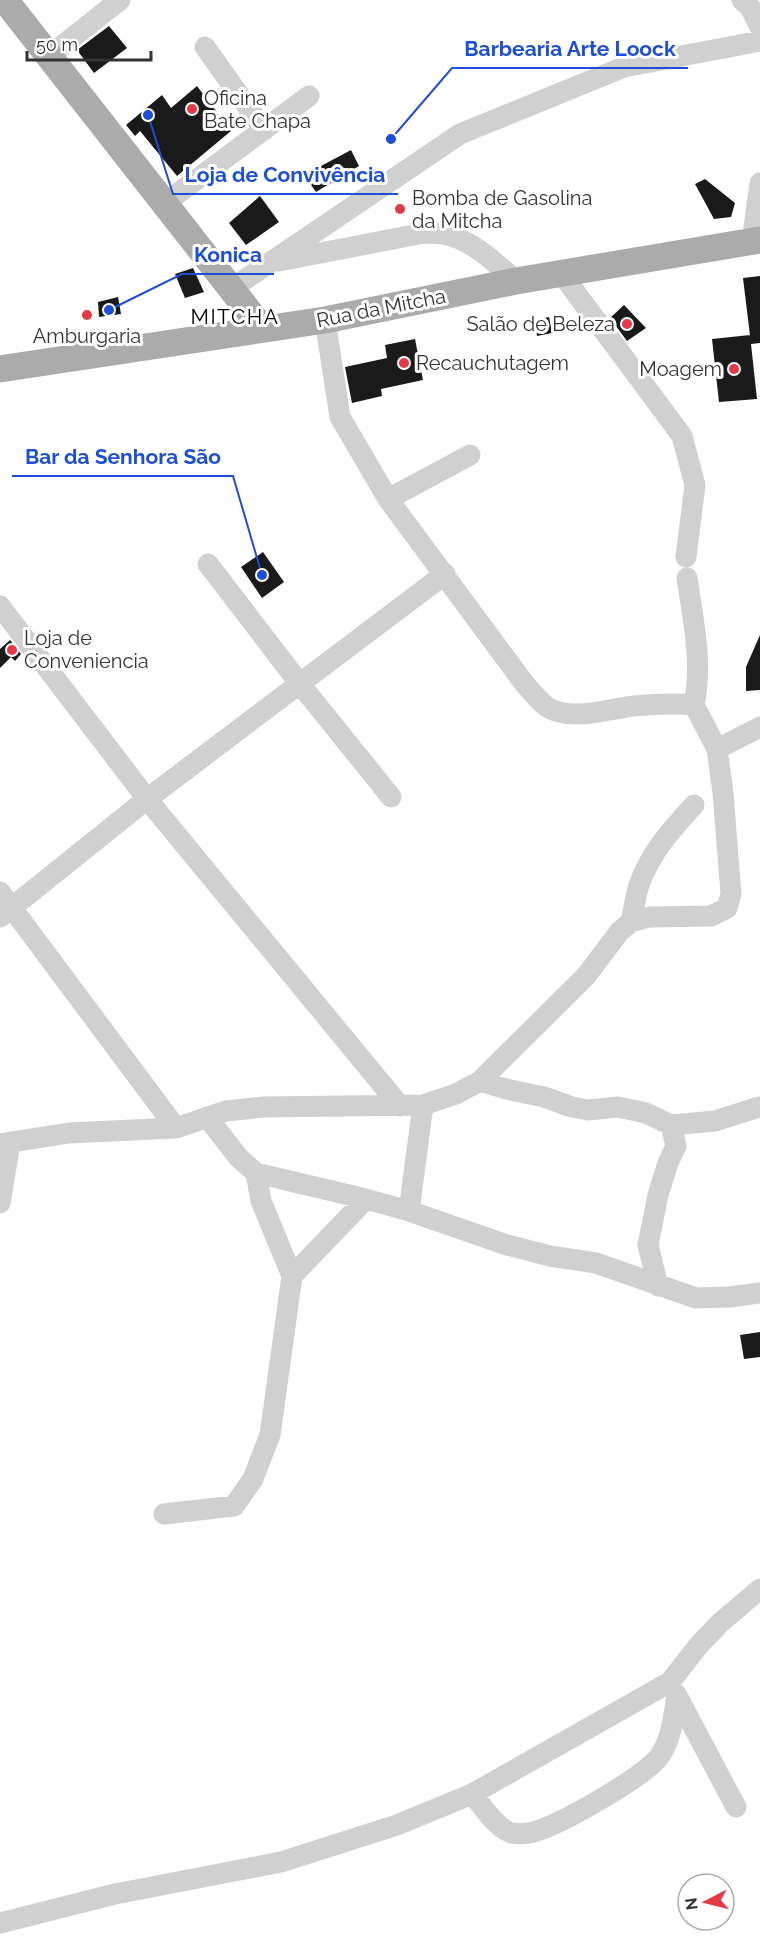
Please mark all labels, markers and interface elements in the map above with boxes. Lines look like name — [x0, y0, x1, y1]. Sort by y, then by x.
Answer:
scale bar — [27, 24, 152, 62]
callout: Barbearia Arte Loock — [452, 29, 688, 68]
text: 50 m — [36, 34, 78, 55]
text: Barbearia Arte Loock — [464, 36, 676, 61]
place label: Oficina Bate Chapa — [204, 86, 311, 133]
marker: Oficina Bate Chapa — [185, 102, 199, 116]
callout: Loja de Convivência — [173, 155, 398, 194]
text: Loja de Convivência — [185, 162, 385, 187]
place label: Bomba de Gasolina da Mitcha — [412, 186, 592, 233]
marker: Bomba de Gasolina da Mitcha — [393, 202, 407, 216]
callout: Konica — [182, 235, 274, 274]
text: Konica — [194, 242, 262, 267]
street label: Rua da Mitcha — [314, 284, 448, 332]
district label: MITCHA — [190, 304, 280, 329]
marker: Amburgaria — [80, 308, 94, 322]
place label: Salão de Beleza — [466, 312, 615, 336]
marker: Salão de Beleza — [620, 317, 634, 331]
place label: Amburgaria — [33, 324, 141, 348]
place label: Recauchutagem — [416, 351, 569, 375]
marker: Recauchutagem — [397, 356, 411, 370]
place label: Moagem — [639, 357, 722, 381]
marker: Moagem — [727, 362, 741, 376]
callout: Bar da Senhora São — [12, 437, 233, 476]
text: Bar da Senhora São — [25, 444, 221, 469]
place label: Loja de Conveniencia — [24, 626, 149, 673]
marker: Loja de Conveniencia — [5, 643, 19, 657]
north arrow — [676, 1872, 736, 1932]
text: N — [681, 1897, 702, 1911]

